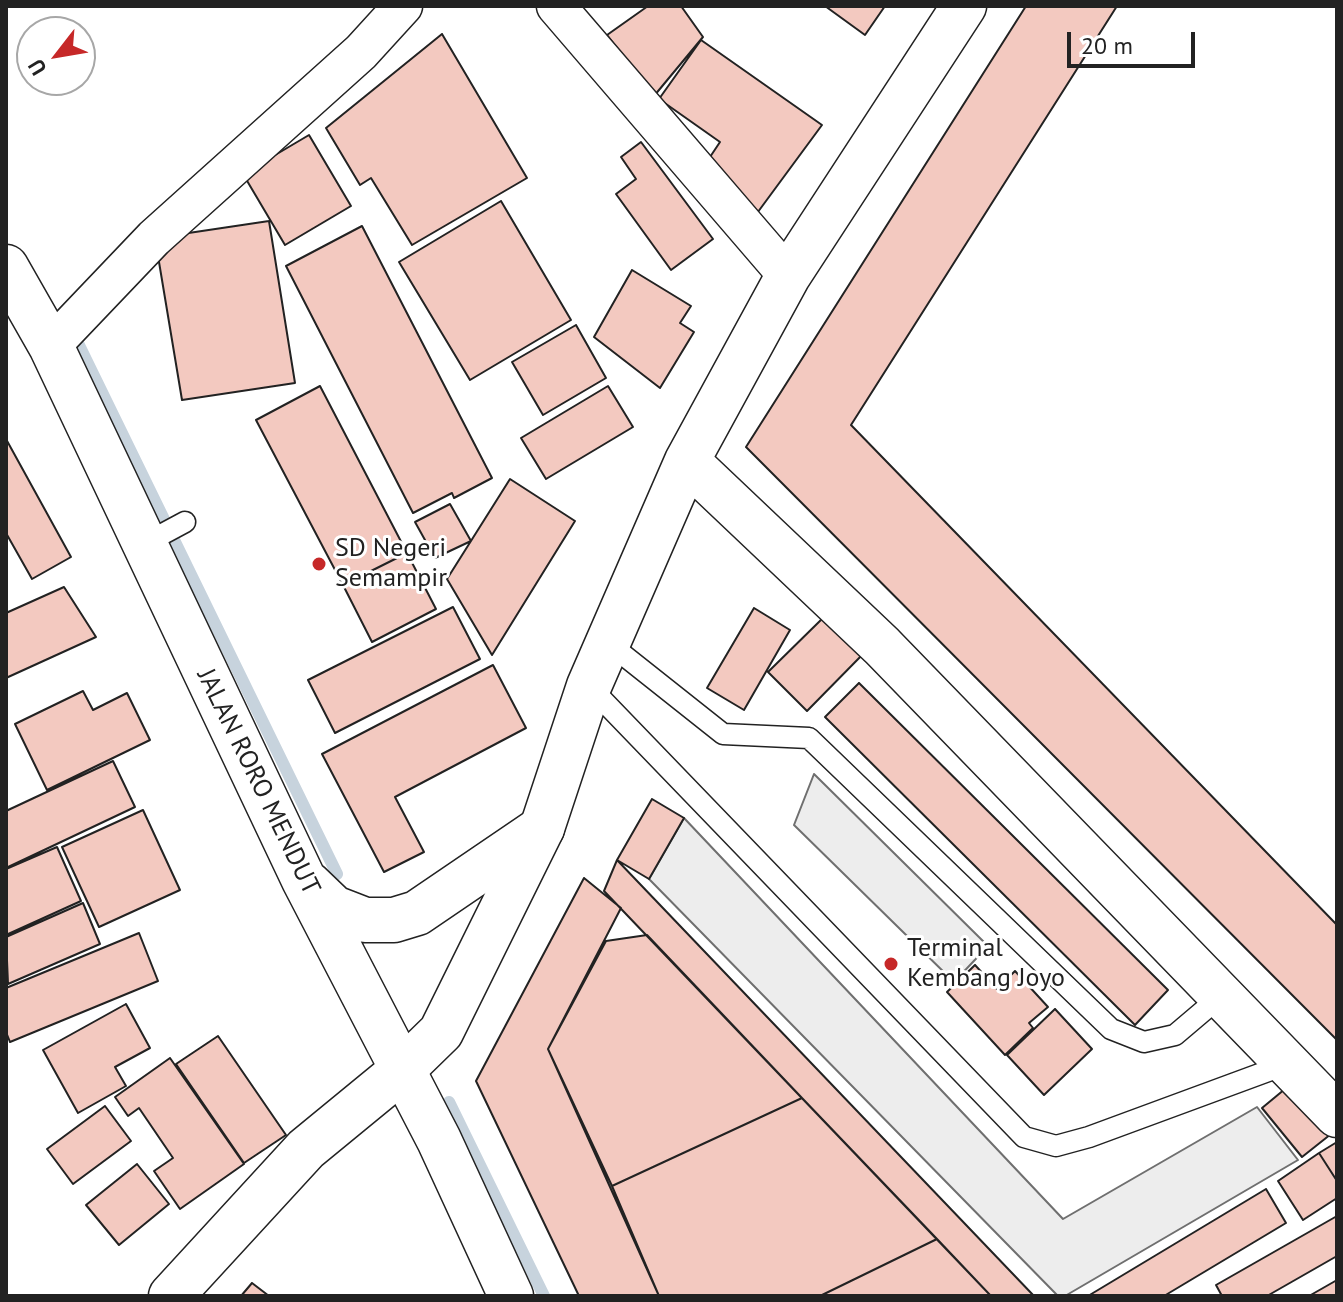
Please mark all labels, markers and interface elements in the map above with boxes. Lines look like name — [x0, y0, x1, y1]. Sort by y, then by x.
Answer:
north arrow — [16, 16, 96, 96]
scale bar — [1071, 16, 1199, 66]
text: 20 m — [1081, 30, 1133, 61]
text: U — [22, 54, 53, 80]
place label: SD Negeri Semampir — [335, 533, 447, 594]
marker: SD Negeri Semampir — [310, 555, 328, 573]
street label: JALAN RORO MENDUT — [190, 664, 326, 900]
place label: Terminal Kembang Joyo — [907, 933, 1065, 994]
marker: Terminal Kembang Joyo — [882, 955, 900, 973]

